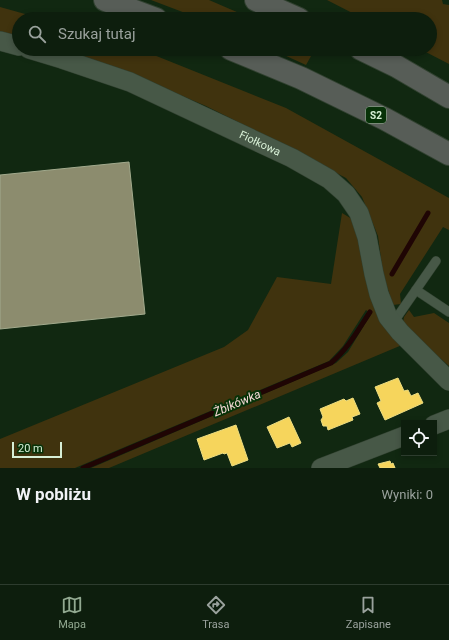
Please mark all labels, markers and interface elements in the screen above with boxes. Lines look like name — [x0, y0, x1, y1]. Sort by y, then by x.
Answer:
search box — [12, 12, 437, 56]
icon: search — [26, 23, 48, 45]
text: Szukaj tutaj — [58, 25, 136, 43]
road number: S2 — [366, 107, 386, 123]
street label: Fiołkowa — [237, 128, 283, 158]
water label: Żbikówka — [210, 386, 263, 420]
map controls — [401, 420, 437, 456]
button: locate — [401, 420, 437, 456]
scale bar — [12, 440, 62, 459]
text: 20 m — [18, 442, 43, 455]
text: W pobliżu — [16, 484, 91, 504]
text: Wyniki: 0 — [382, 487, 433, 502]
tab: Mapa — [58, 594, 86, 631]
tab: Trasa — [202, 594, 230, 631]
tab: Zapisane — [346, 594, 391, 631]

